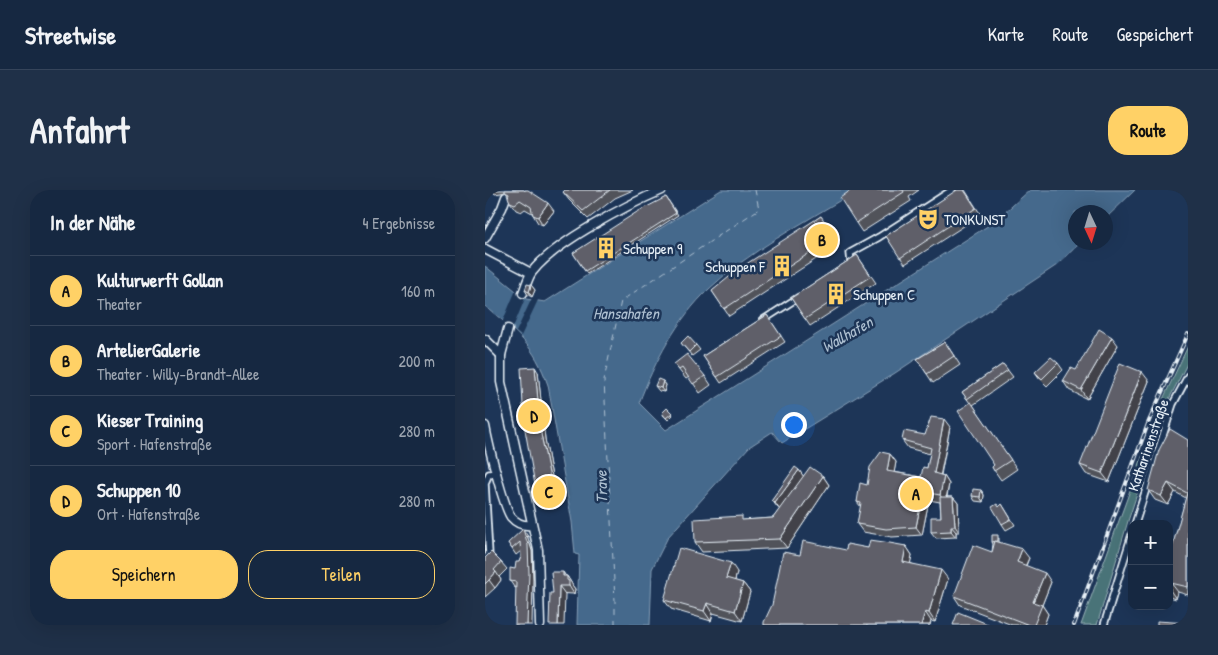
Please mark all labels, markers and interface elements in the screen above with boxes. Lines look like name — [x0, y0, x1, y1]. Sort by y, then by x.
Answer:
text: Streetwise — [25, 19, 116, 51]
text: Karte — [988, 22, 1025, 47]
text: Route — [1053, 22, 1089, 47]
text: Gespeichert — [1117, 22, 1193, 47]
button: Route — [1108, 106, 1188, 155]
text: Anfahrt — [30, 107, 129, 154]
north arrow — [1068, 205, 1113, 250]
theatre icon: TONKUNST — [915, 206, 941, 232]
text: In der Nähe — [50, 208, 135, 237]
place label: TONKUNST — [944, 209, 1006, 230]
text: 4 Ergebnisse — [363, 212, 435, 234]
pin: B — [806, 221, 838, 259]
building icon: Schuppen 9 — [593, 235, 619, 261]
place label: Schuppen 9 — [623, 238, 683, 259]
building icon: Schuppen F — [769, 253, 795, 279]
place label: Schuppen F — [705, 256, 765, 277]
text: Kulturwerft Gollan — [97, 267, 223, 293]
text: A — [62, 280, 70, 302]
text: 160 m — [401, 280, 435, 302]
building icon: Schuppen C — [823, 281, 849, 307]
place label: Schuppen C — [853, 284, 915, 305]
text: Theater — [97, 293, 142, 315]
water label: Hansahafen — [593, 302, 661, 324]
water label: Wallhafen — [818, 310, 878, 357]
text: ArtelierGalerie — [97, 337, 200, 363]
text: B — [62, 350, 70, 372]
text: 200 m — [399, 350, 435, 372]
text: Theater · Willy-Brandt-Allee — [97, 363, 259, 385]
street label: Katharinenstraße — [1122, 396, 1174, 494]
pin: D — [518, 397, 550, 435]
text: Kieser Training — [97, 407, 203, 433]
your location — [781, 412, 807, 438]
text: C — [62, 420, 70, 442]
text: 280 m — [399, 420, 435, 442]
text: Sport · Hafenstraße — [97, 433, 212, 455]
water label: Trave — [590, 470, 612, 504]
pin: C — [533, 473, 565, 511]
pin: A — [900, 475, 932, 513]
text: Schuppen 10 — [97, 477, 181, 503]
text: D — [62, 490, 70, 512]
text: 280 m — [399, 490, 435, 512]
text: Ort · Hafenstraße — [97, 503, 200, 525]
map controls — [1128, 520, 1173, 610]
button: + — [1128, 520, 1173, 565]
button: Speichern — [50, 550, 238, 599]
button: Teilen — [248, 550, 435, 599]
button: − — [1128, 565, 1173, 610]

